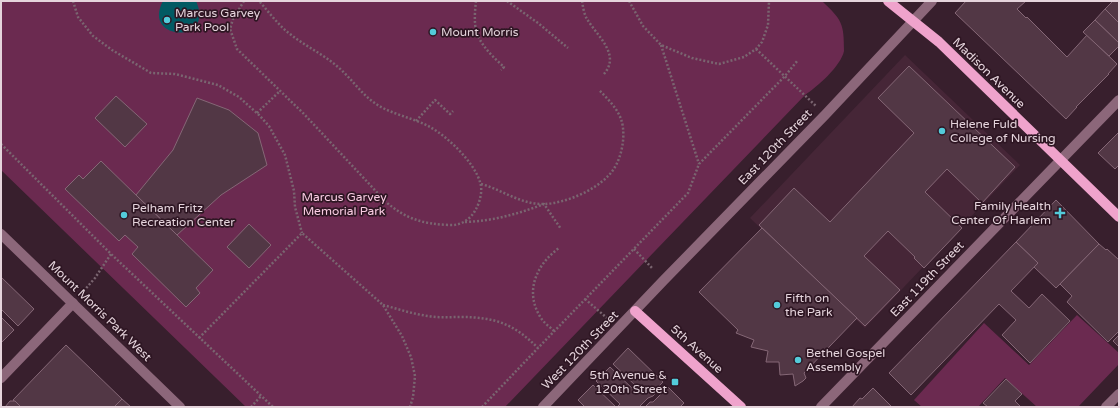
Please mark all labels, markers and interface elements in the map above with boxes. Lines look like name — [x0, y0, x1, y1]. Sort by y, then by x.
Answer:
place label: Marcus Garvey Park Pool — [175, 6, 261, 34]
marker: Marcus Garvey Park Pool — [162, 15, 172, 25]
place label: Mount Morris — [441, 25, 519, 39]
marker: Mount Morris — [428, 27, 438, 37]
street label: Madison Avenue — [950, 35, 1028, 111]
street label: East 120th Street — [735, 106, 815, 188]
place label: Helene Fuld College of Nursing — [950, 117, 1056, 145]
marker: Helene Fuld College of Nursing — [937, 126, 947, 136]
park label: Marcus Garvey Memorial Park — [301, 190, 387, 218]
place label: Family Health Center Of Harlem — [951, 199, 1051, 227]
place label: Pelham Fritz Recreation Center — [132, 201, 235, 229]
marker: Family Health Center Of Harlem — [1054, 207, 1066, 219]
marker: Pelham Fritz Recreation Center — [119, 210, 129, 220]
street label: East 119th Street — [887, 238, 967, 320]
street label: Mount Morris Park West — [45, 258, 155, 364]
place label: Fifth on the Park — [785, 291, 833, 319]
marker: Fifth on the Park — [772, 300, 782, 310]
street label: West 120th Street — [539, 308, 621, 392]
street label: 5th Avenue — [668, 322, 726, 376]
place label: Bethel Gospel Assembly — [806, 346, 885, 374]
marker: Bethel Gospel Assembly — [793, 355, 803, 365]
place label: 5th Avenue & 120th Street — [590, 368, 667, 396]
marker: 5th Avenue & 120th Street — [670, 377, 680, 387]

